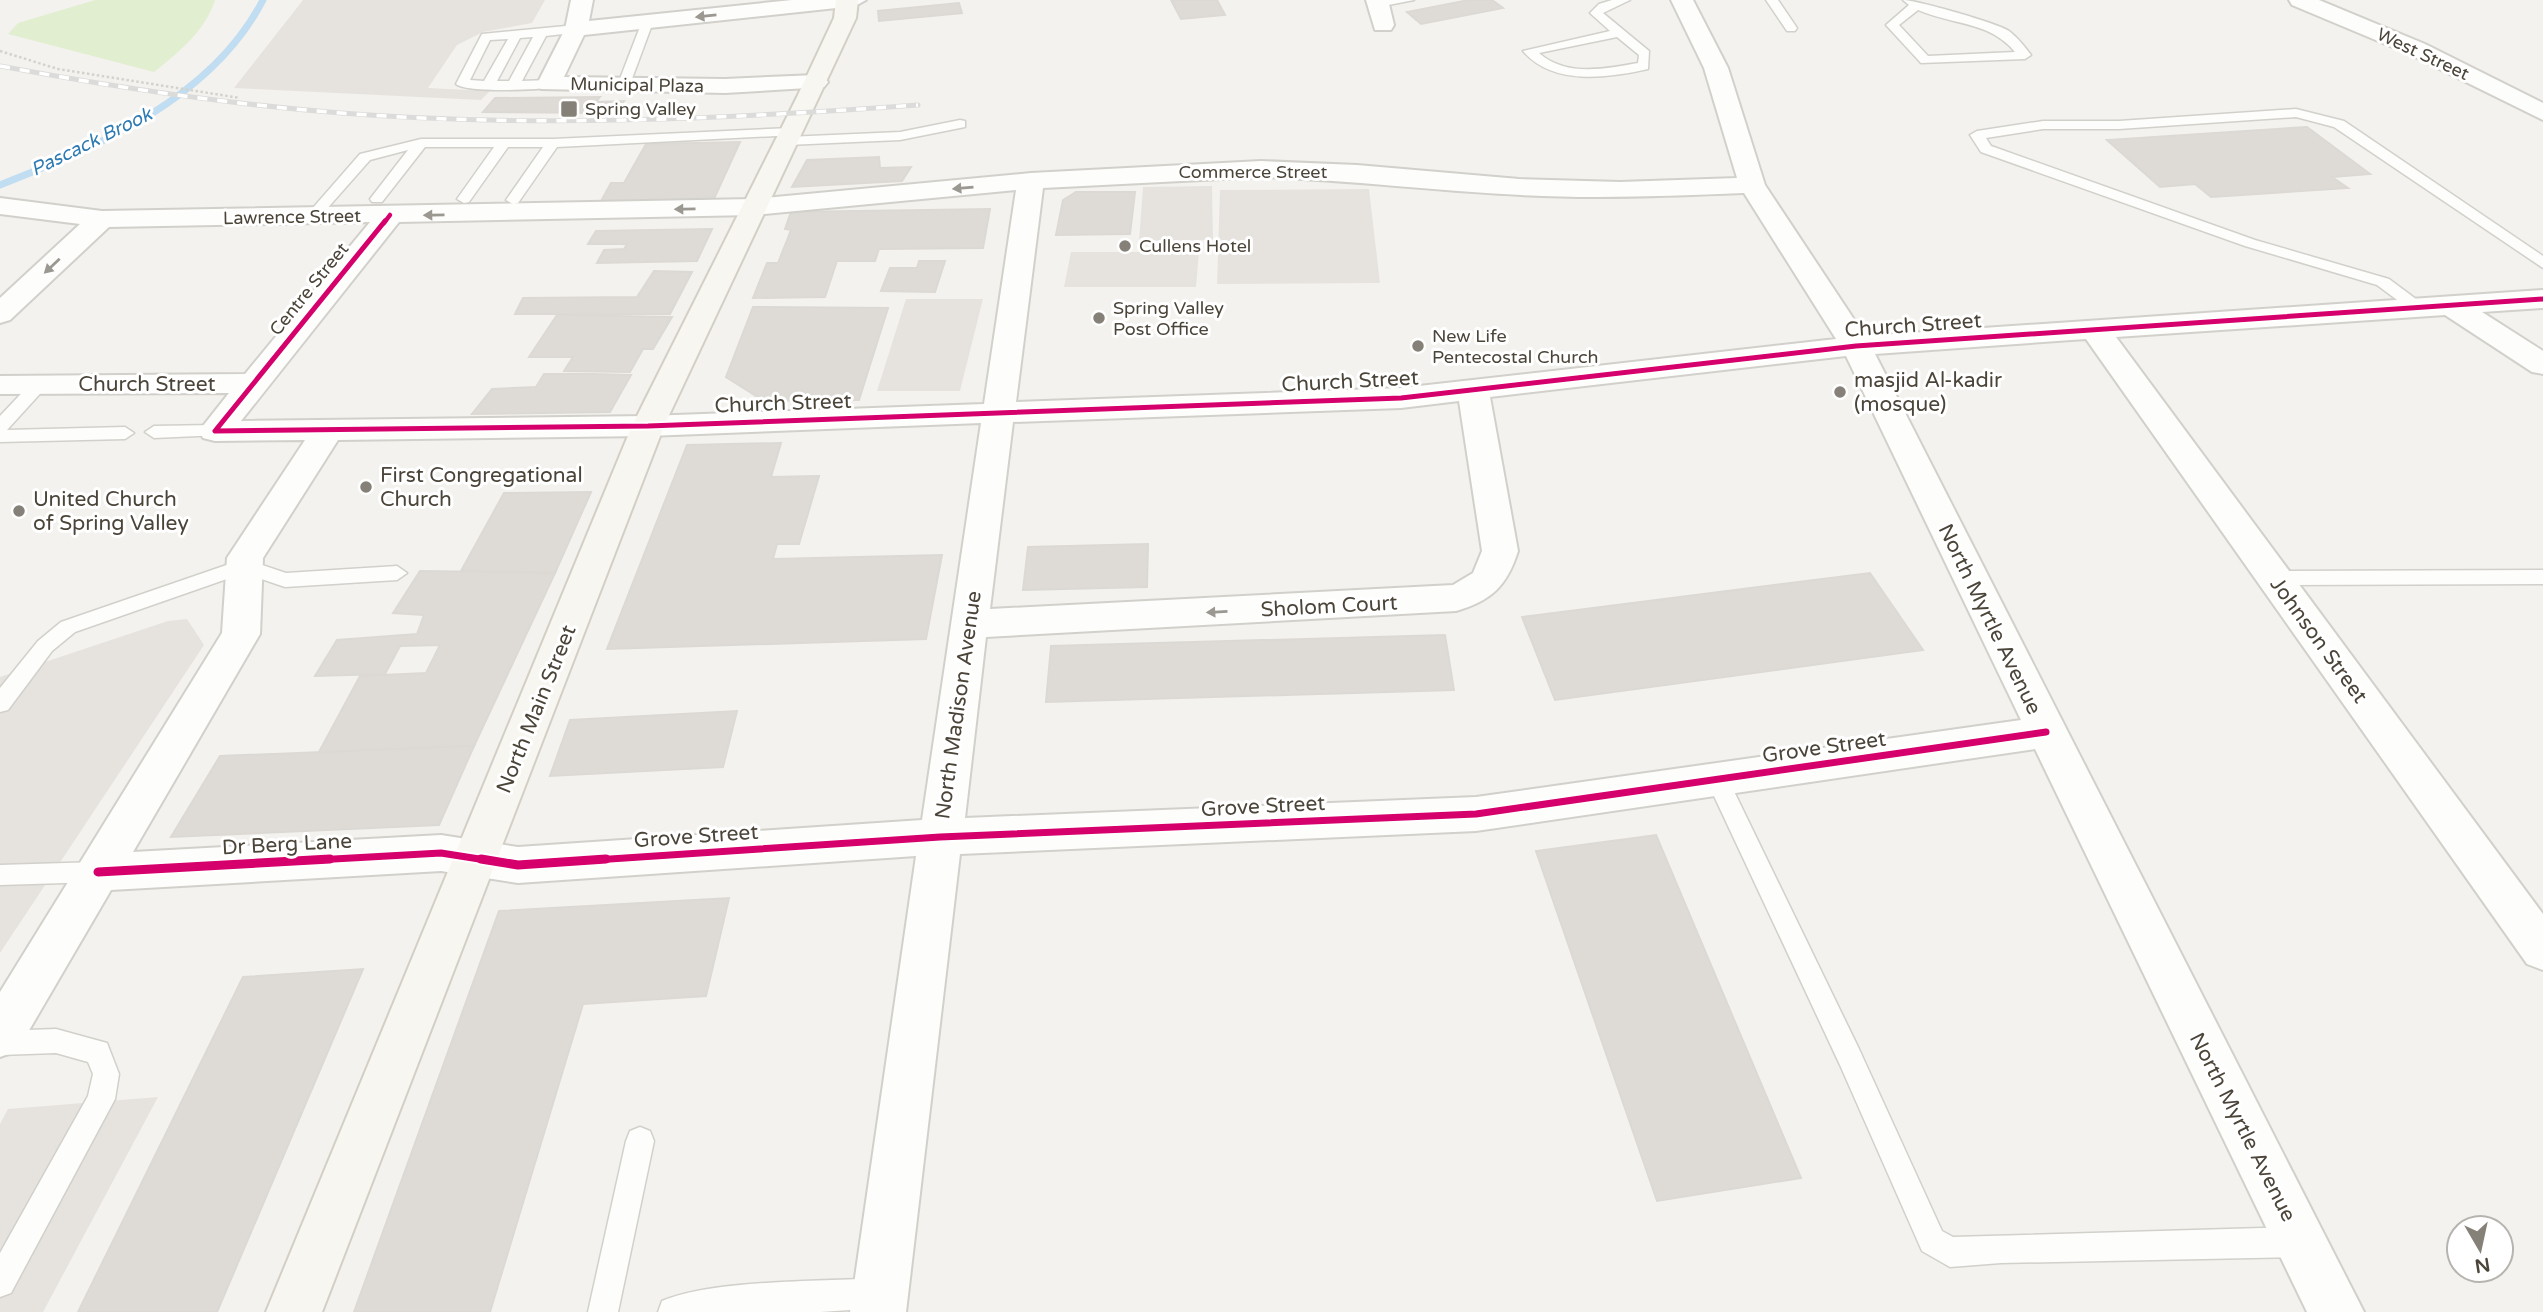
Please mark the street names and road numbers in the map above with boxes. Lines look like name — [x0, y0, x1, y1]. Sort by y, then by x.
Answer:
street label: West Street — [2373, 23, 2473, 85]
street label: Municipal Plaza — [570, 73, 704, 97]
street label: Commerce Street — [1179, 161, 1328, 183]
street label: Lawrence Street — [223, 205, 361, 229]
street label: Centre Street — [265, 238, 353, 340]
street label: Church Street — [1844, 308, 1982, 343]
street label: Church Street — [1281, 365, 1419, 398]
street label: Church Street — [78, 372, 216, 397]
street label: Church Street — [714, 389, 852, 418]
street label: North Myrtle Avenue — [1933, 520, 2047, 719]
street label: Johnson Street — [2265, 573, 2373, 708]
street label: North Madison Avenue — [930, 589, 987, 821]
street label: Sholom Court — [1260, 590, 1398, 623]
street label: North Main Street — [491, 621, 582, 797]
street label: Grove Street — [1761, 726, 1887, 769]
street label: Grove Street — [1200, 791, 1326, 822]
street label: Grove Street — [633, 820, 759, 853]
street label: Dr Berg Lane — [221, 829, 353, 860]
street label: North Myrtle Avenue — [2184, 1029, 2301, 1226]

